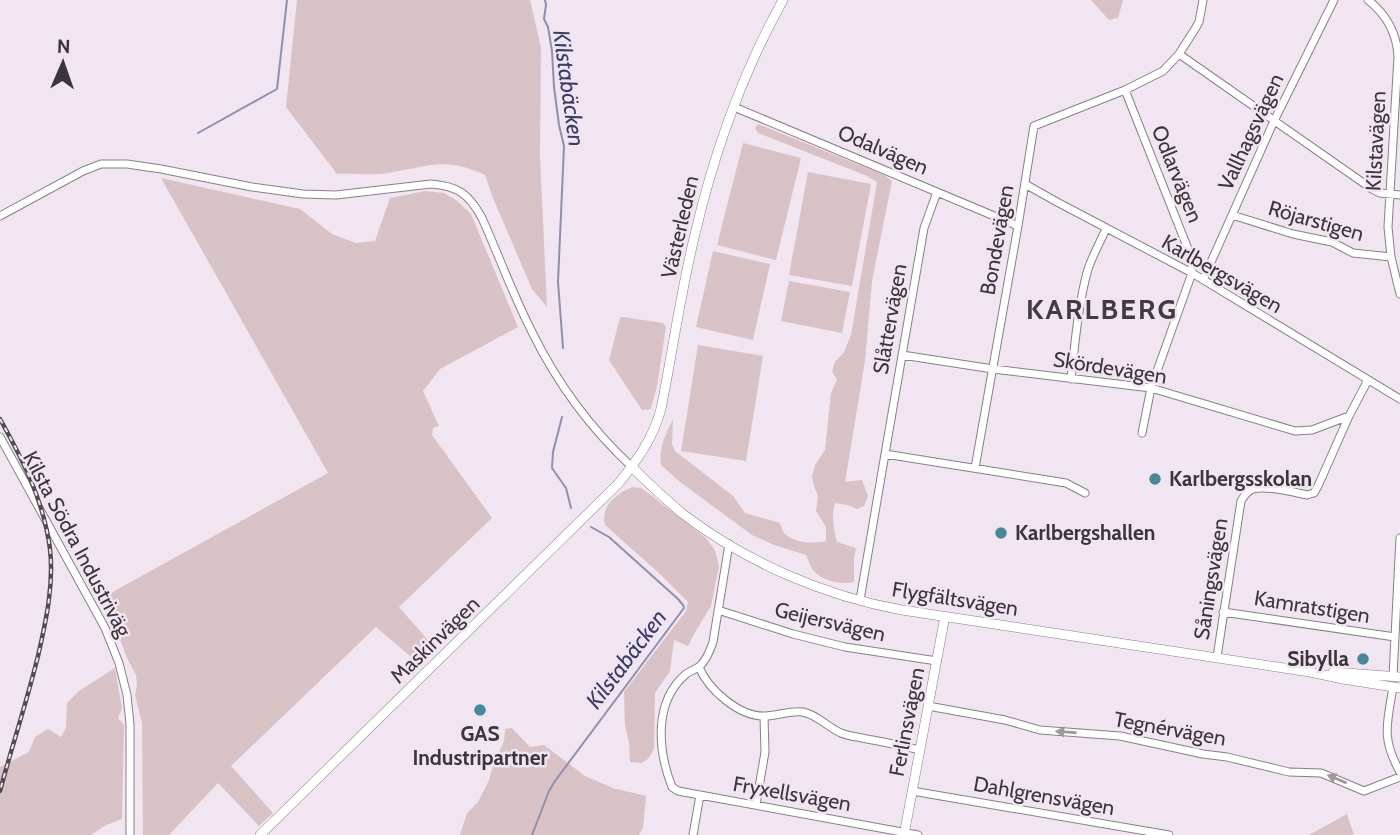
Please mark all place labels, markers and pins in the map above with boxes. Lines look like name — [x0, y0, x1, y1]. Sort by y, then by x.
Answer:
place label: Karlbergsskolan — [1169, 466, 1312, 491]
marker: Karlbergsskolan — [1147, 471, 1163, 487]
place label: Karlbergshallen — [1015, 520, 1155, 545]
marker: Karlbergshallen — [993, 525, 1009, 541]
place label: Sibylla — [1287, 646, 1350, 671]
marker: Sibylla — [1355, 651, 1371, 667]
marker: GAS Industripartner — [472, 702, 488, 718]
place label: GAS Industripartner — [413, 721, 548, 770]

